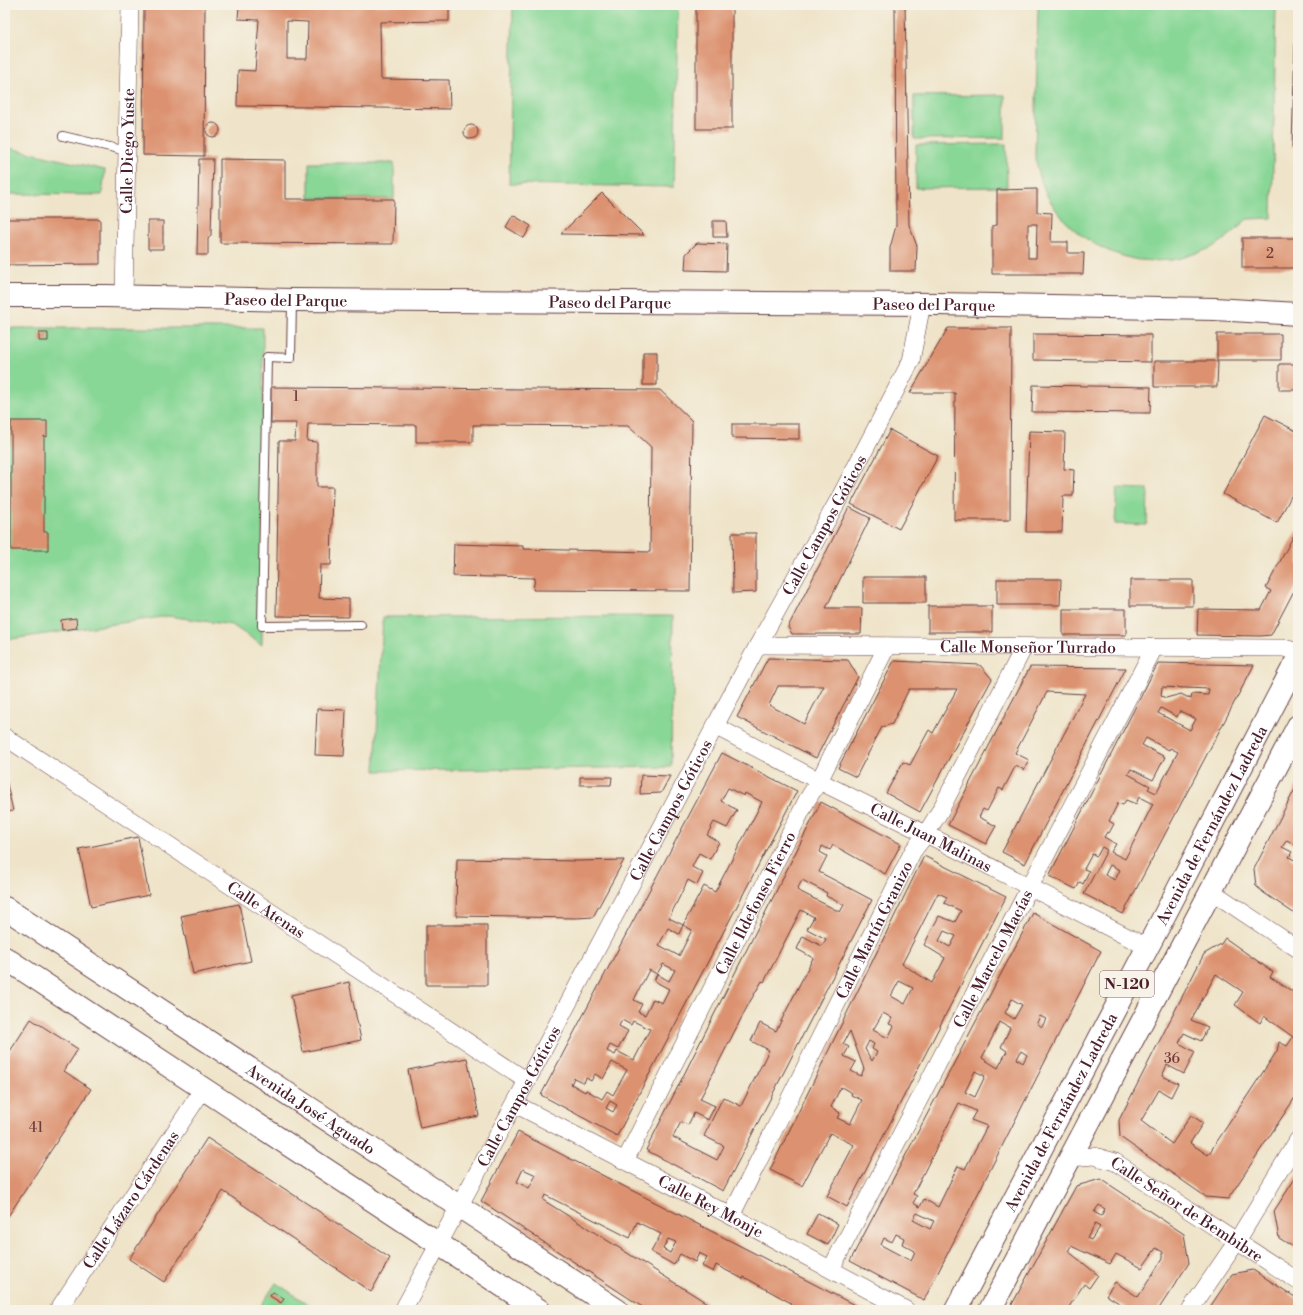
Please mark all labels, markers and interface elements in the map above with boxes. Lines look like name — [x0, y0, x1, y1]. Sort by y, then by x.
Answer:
street label: Calle Diego Yuste — [117, 88, 139, 214]
house number: 2 — [1266, 245, 1274, 263]
street label: Paseo del Parque — [224, 290, 348, 311]
street label: Paseo del Parque — [548, 293, 672, 313]
street label: Paseo del Parque — [872, 295, 996, 316]
house number: 1 — [293, 388, 299, 406]
street label: Calle Campos Góticos — [778, 451, 871, 599]
street label: Calle Monseñor Turrado — [940, 637, 1116, 658]
street label: Avenida de Fernández Ladreda — [1152, 722, 1273, 929]
street label: Calle Campos Góticos — [626, 736, 717, 885]
street label: Calle Juan Malinas — [866, 799, 995, 877]
street label: Calle Ildefonso Fierro — [711, 828, 800, 978]
street label: Calle Martín Granizo — [832, 858, 917, 1002]
street label: Calle Atenas — [223, 877, 309, 943]
street label: Calle Marcelo Macías — [949, 886, 1038, 1031]
road number: N-120 — [1100, 971, 1154, 997]
street label: Avenida de Fernández Ladreda — [1000, 1009, 1123, 1216]
street label: Calle Campos Góticos — [473, 1023, 565, 1171]
house number: 36 — [1164, 1050, 1181, 1068]
street label: Avenida José Aguado — [241, 1060, 379, 1159]
house number: 41 — [29, 1119, 43, 1137]
street label: Calle Lázaro Cárdenas — [79, 1127, 184, 1273]
street label: Calle Señor de Bembibre — [1106, 1153, 1267, 1267]
street label: Calle Rey Monje — [655, 1171, 767, 1243]

